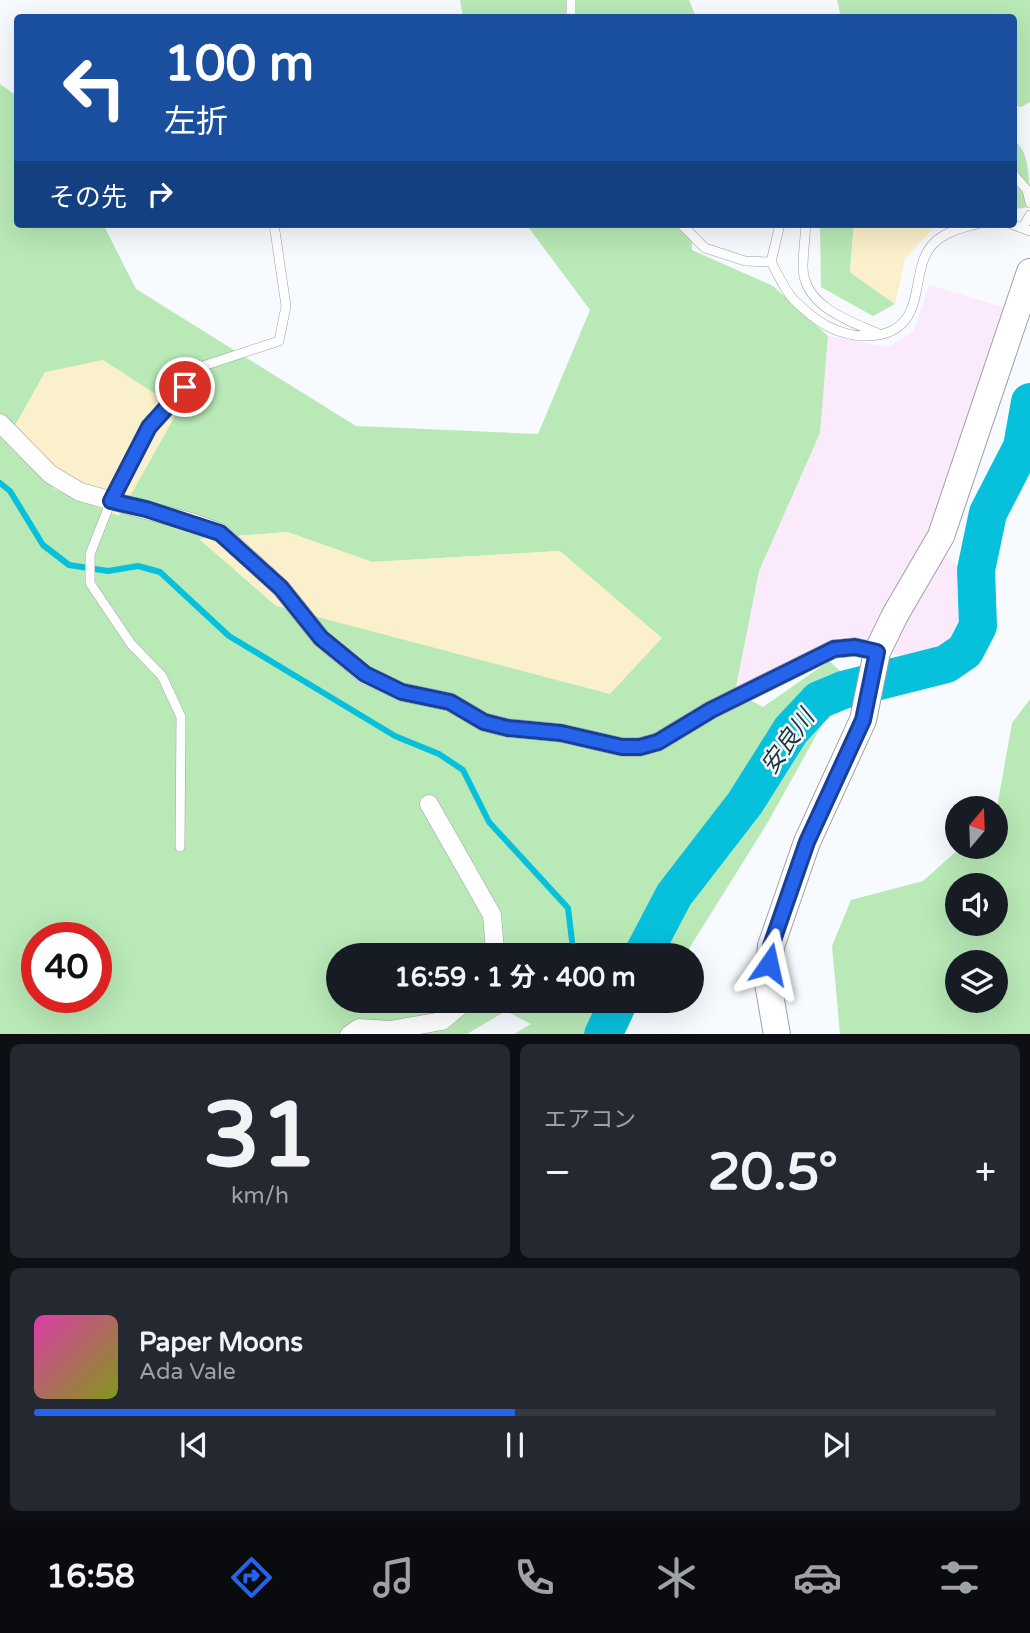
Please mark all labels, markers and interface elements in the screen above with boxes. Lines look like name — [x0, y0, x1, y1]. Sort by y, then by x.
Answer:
text: 100 m — [164, 35, 314, 94]
icon: left — [49, 42, 140, 133]
text: 左折 — [164, 103, 228, 141]
icon: right — [141, 175, 179, 213]
text: その先 — [49, 182, 127, 213]
pin — [155, 357, 215, 417]
icon: arrive — [166, 368, 204, 406]
water label: 安良川 — [755, 702, 823, 780]
north arrow — [945, 796, 1008, 859]
map controls — [945, 796, 1008, 1013]
button: sound — [945, 873, 1008, 936]
speed limit sign: 40 — [21, 922, 112, 1013]
position arrow — [732, 927, 806, 1001]
button: layers — [945, 950, 1008, 1013]
text: 16:59 · 1 分 · 400 m — [394, 962, 636, 993]
text: 31 — [203, 1081, 317, 1191]
text: エアコン — [544, 1106, 636, 1134]
text: 20.5° — [708, 1141, 838, 1204]
text: − — [544, 1150, 571, 1196]
text: + — [975, 1150, 996, 1196]
text: km/h — [231, 1182, 289, 1210]
text: Paper Moons — [139, 1327, 303, 1358]
text: Ada Vale — [139, 1358, 236, 1386]
icon: previous — [175, 1426, 213, 1464]
icon: pause — [496, 1426, 534, 1464]
icon: next — [817, 1426, 855, 1464]
icon: directions — [227, 1553, 276, 1602]
icon: music — [369, 1553, 418, 1602]
icon: phone — [510, 1553, 559, 1602]
icon: climate — [652, 1553, 701, 1602]
icon: car — [793, 1553, 842, 1602]
icon: filters — [935, 1553, 984, 1602]
text: 16:58 — [46, 1558, 135, 1596]

